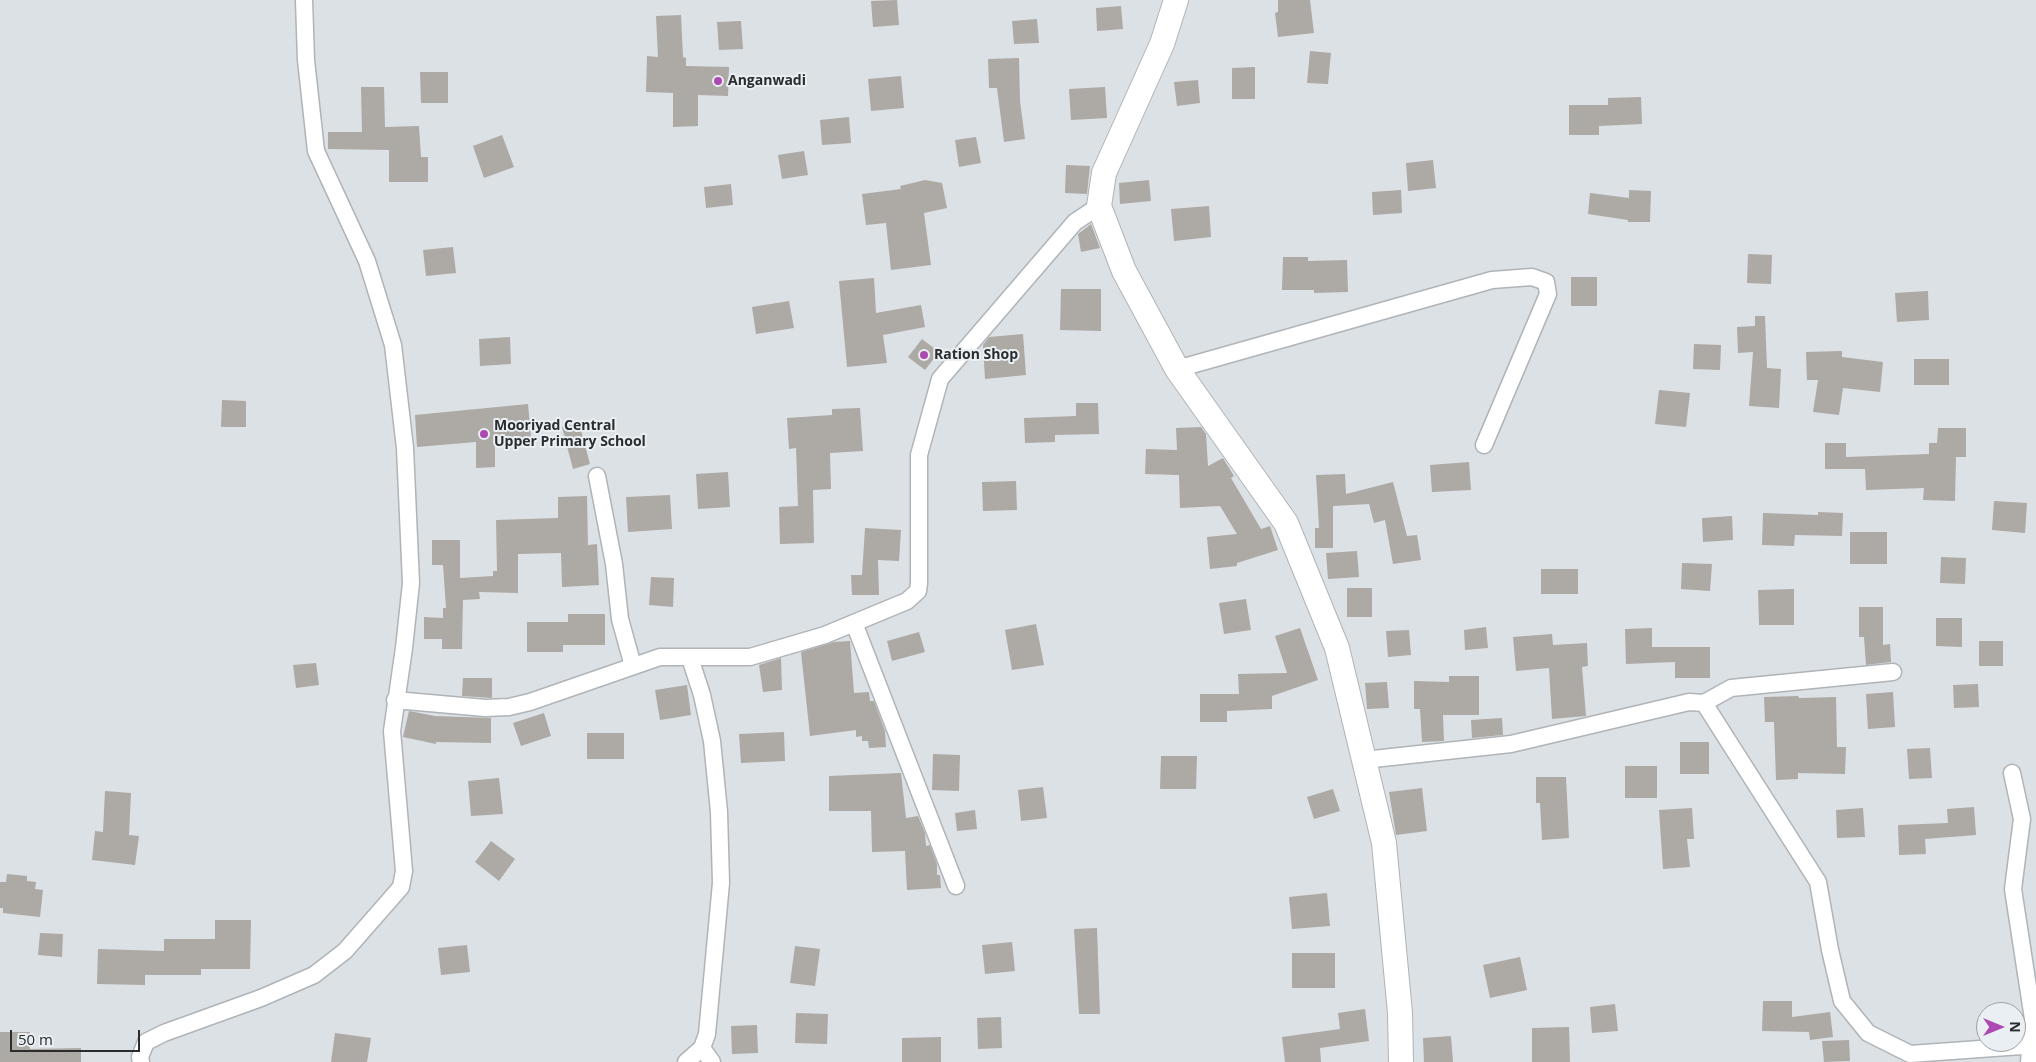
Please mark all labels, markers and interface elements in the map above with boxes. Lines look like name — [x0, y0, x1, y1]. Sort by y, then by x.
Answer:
place label: Anganwadi — [728, 73, 806, 89]
marker: Anganwadi — [712, 75, 724, 87]
place label: Ration Shop — [934, 347, 1018, 363]
marker: Ration Shop — [918, 349, 930, 361]
place label: Mooriyad Central Upper Primary School — [494, 418, 646, 451]
marker: Mooriyad Central Upper Primary School — [478, 428, 490, 440]
north arrow — [1976, 1002, 2026, 1052]
scale bar — [12, 1020, 142, 1052]
text: N — [2006, 1021, 2025, 1033]
text: 50 m — [18, 1029, 53, 1049]

